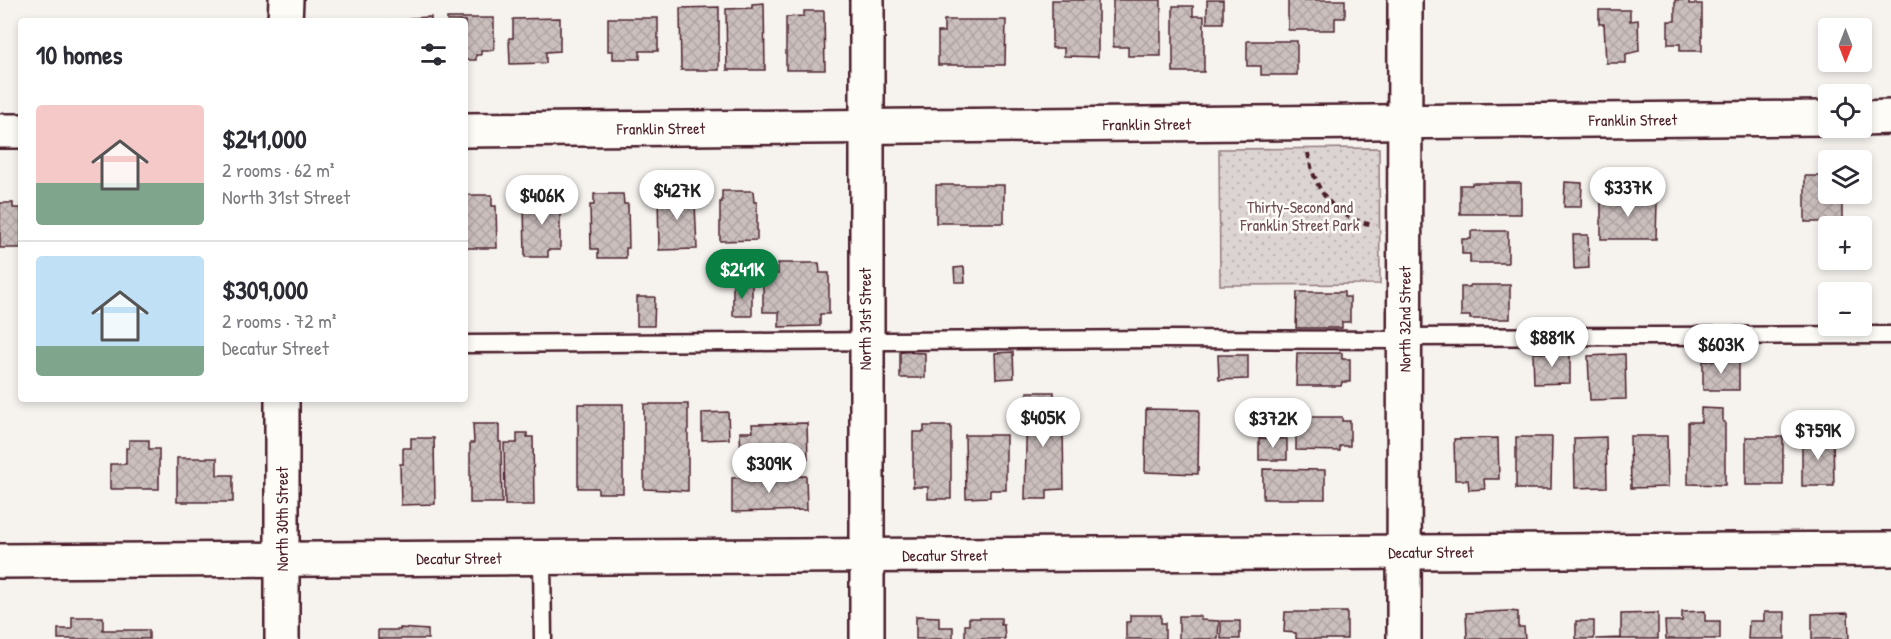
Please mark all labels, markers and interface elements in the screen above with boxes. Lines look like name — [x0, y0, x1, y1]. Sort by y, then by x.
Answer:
north arrow — [1818, 18, 1872, 72]
map controls — [1818, 18, 1872, 336]
text: 10 homes — [36, 37, 123, 72]
icon: filters — [417, 38, 450, 71]
button: locate — [1818, 84, 1872, 138]
street label: Franklin Street — [1588, 108, 1678, 131]
street label: Franklin Street — [1102, 113, 1192, 135]
street label: Franklin Street — [616, 117, 706, 140]
text: $241,000 — [222, 121, 307, 156]
icon: home — [84, 129, 156, 201]
button: layers — [1818, 150, 1872, 204]
text: 2 rooms · 62 m² — [222, 156, 334, 183]
pin: $337K — [1586, 167, 1670, 218]
pin: $427K — [635, 170, 719, 221]
text: $337K — [1604, 173, 1652, 200]
pin: $406K — [500, 175, 584, 226]
text: $427K — [653, 176, 701, 203]
text: $406K — [519, 181, 565, 208]
text: North 31st Street — [222, 183, 350, 210]
park label: Thirty-Second and Franklin Street Park — [1240, 196, 1360, 236]
button: + — [1818, 216, 1872, 270]
pin: $241K — [700, 249, 784, 300]
text: $241K — [720, 255, 764, 282]
street label: North 32nd Street — [1393, 265, 1416, 372]
street label: North 31st Street — [854, 267, 876, 370]
text: $309,000 — [222, 272, 308, 307]
icon: home — [84, 280, 156, 352]
button: − — [1818, 282, 1872, 336]
text: 2 rooms · 72 m² — [222, 307, 336, 334]
pin: $881K — [1510, 317, 1594, 368]
text: $881K — [1529, 323, 1575, 350]
pin: $603K — [1679, 324, 1763, 375]
text: $603K — [1698, 330, 1744, 357]
text: Decatur Street — [222, 334, 329, 361]
pin: $405K — [1001, 397, 1085, 448]
pin: $372K — [1231, 398, 1315, 449]
text: $405K — [1020, 403, 1066, 430]
text: $372K — [1249, 404, 1297, 431]
pin: $759K — [1776, 410, 1860, 461]
text: $759K — [1795, 416, 1841, 443]
pin: $309K — [727, 443, 811, 494]
text: $309K — [746, 449, 792, 476]
street label: North 30th Street — [271, 466, 293, 571]
street label: Decatur Street — [1388, 541, 1474, 563]
street label: Decatur Street — [902, 544, 988, 566]
street label: Decatur Street — [416, 547, 502, 569]

